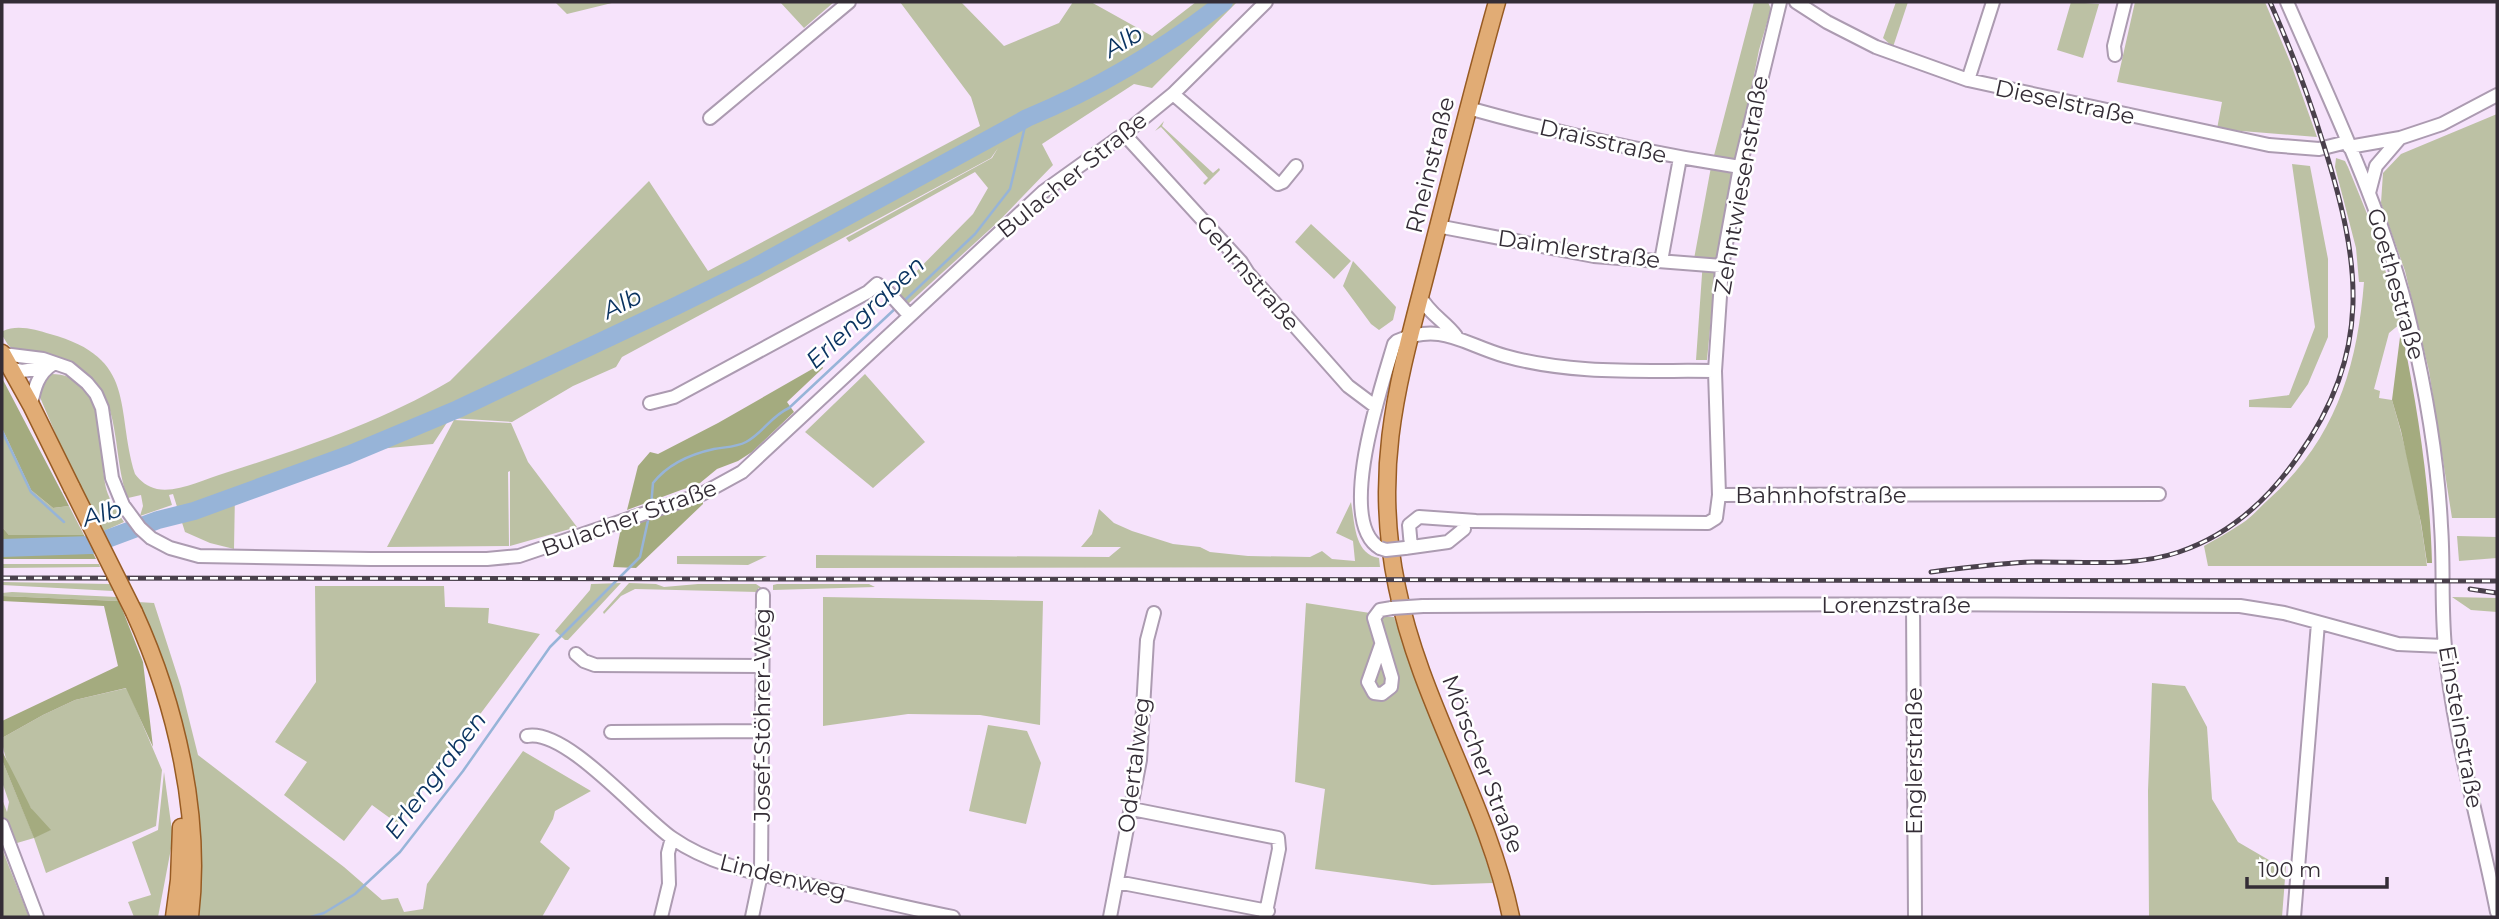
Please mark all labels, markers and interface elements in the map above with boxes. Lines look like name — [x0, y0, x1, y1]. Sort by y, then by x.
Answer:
water label: Alb — [1097, 18, 1148, 65]
street label: Zehntwiesenstraße — [1708, 74, 1774, 296]
street label: Dieselstraße — [1993, 74, 2137, 130]
street label: Rheinstraße — [1400, 94, 1460, 236]
street label: Bulacher Straße — [991, 106, 1153, 244]
street label: Draisstraße — [1537, 113, 1669, 169]
street label: Goethestraße — [2361, 205, 2431, 363]
street label: Gehrnstraße — [1190, 210, 1306, 336]
street label: Daimlerstraße — [1496, 224, 1662, 274]
water label: Erlengraben — [800, 250, 930, 374]
water label: Alb — [596, 281, 646, 326]
street label: Bulacher Straße — [537, 473, 721, 563]
street label: Bahnhofstraße — [1735, 481, 1907, 509]
water label: Alb — [77, 494, 125, 533]
street label: Lorenzstraße — [1821, 591, 1971, 619]
street label: Josef-Stöhrer-Weg — [748, 608, 776, 823]
street label: Einsteinstraße — [2433, 644, 2489, 810]
street label: Mörscher Straße — [1436, 671, 1530, 857]
street label: Englerstraße — [1900, 687, 1928, 835]
street label: Odertalweg — [1112, 696, 1156, 834]
water label: Erlengraben — [378, 706, 492, 844]
scale bar — [2247, 846, 2387, 890]
street label: Lindenweg — [717, 848, 849, 906]
text: 100 m — [2258, 857, 2321, 882]

